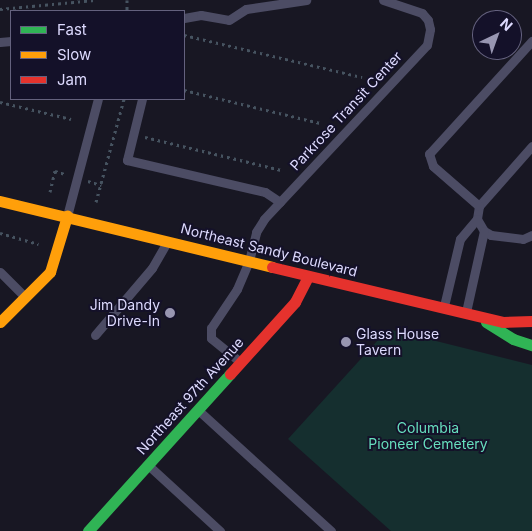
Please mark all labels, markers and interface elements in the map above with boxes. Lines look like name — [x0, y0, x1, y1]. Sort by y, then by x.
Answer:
legend — [10, 10, 185, 100]
north arrow — [472, 10, 522, 60]
text: N — [497, 14, 516, 34]
text: Fast — [57, 20, 87, 39]
text: Slow — [57, 45, 91, 64]
street label: Parkrose Transit Center — [287, 48, 405, 174]
text: Jam — [57, 70, 87, 89]
street label: Northeast Sandy Boulevard — [179, 220, 359, 280]
place label: Jim Dandy Drive-In — [90, 297, 160, 330]
marker: Jim Dandy Drive-In — [164, 307, 176, 319]
place label: Glass House Tavern — [356, 326, 439, 358]
street label: Northeast 97th Avenue — [133, 334, 247, 458]
marker: Glass House Tavern — [340, 336, 352, 348]
park label: Columbia Pioneer Cemetery — [368, 420, 488, 452]

